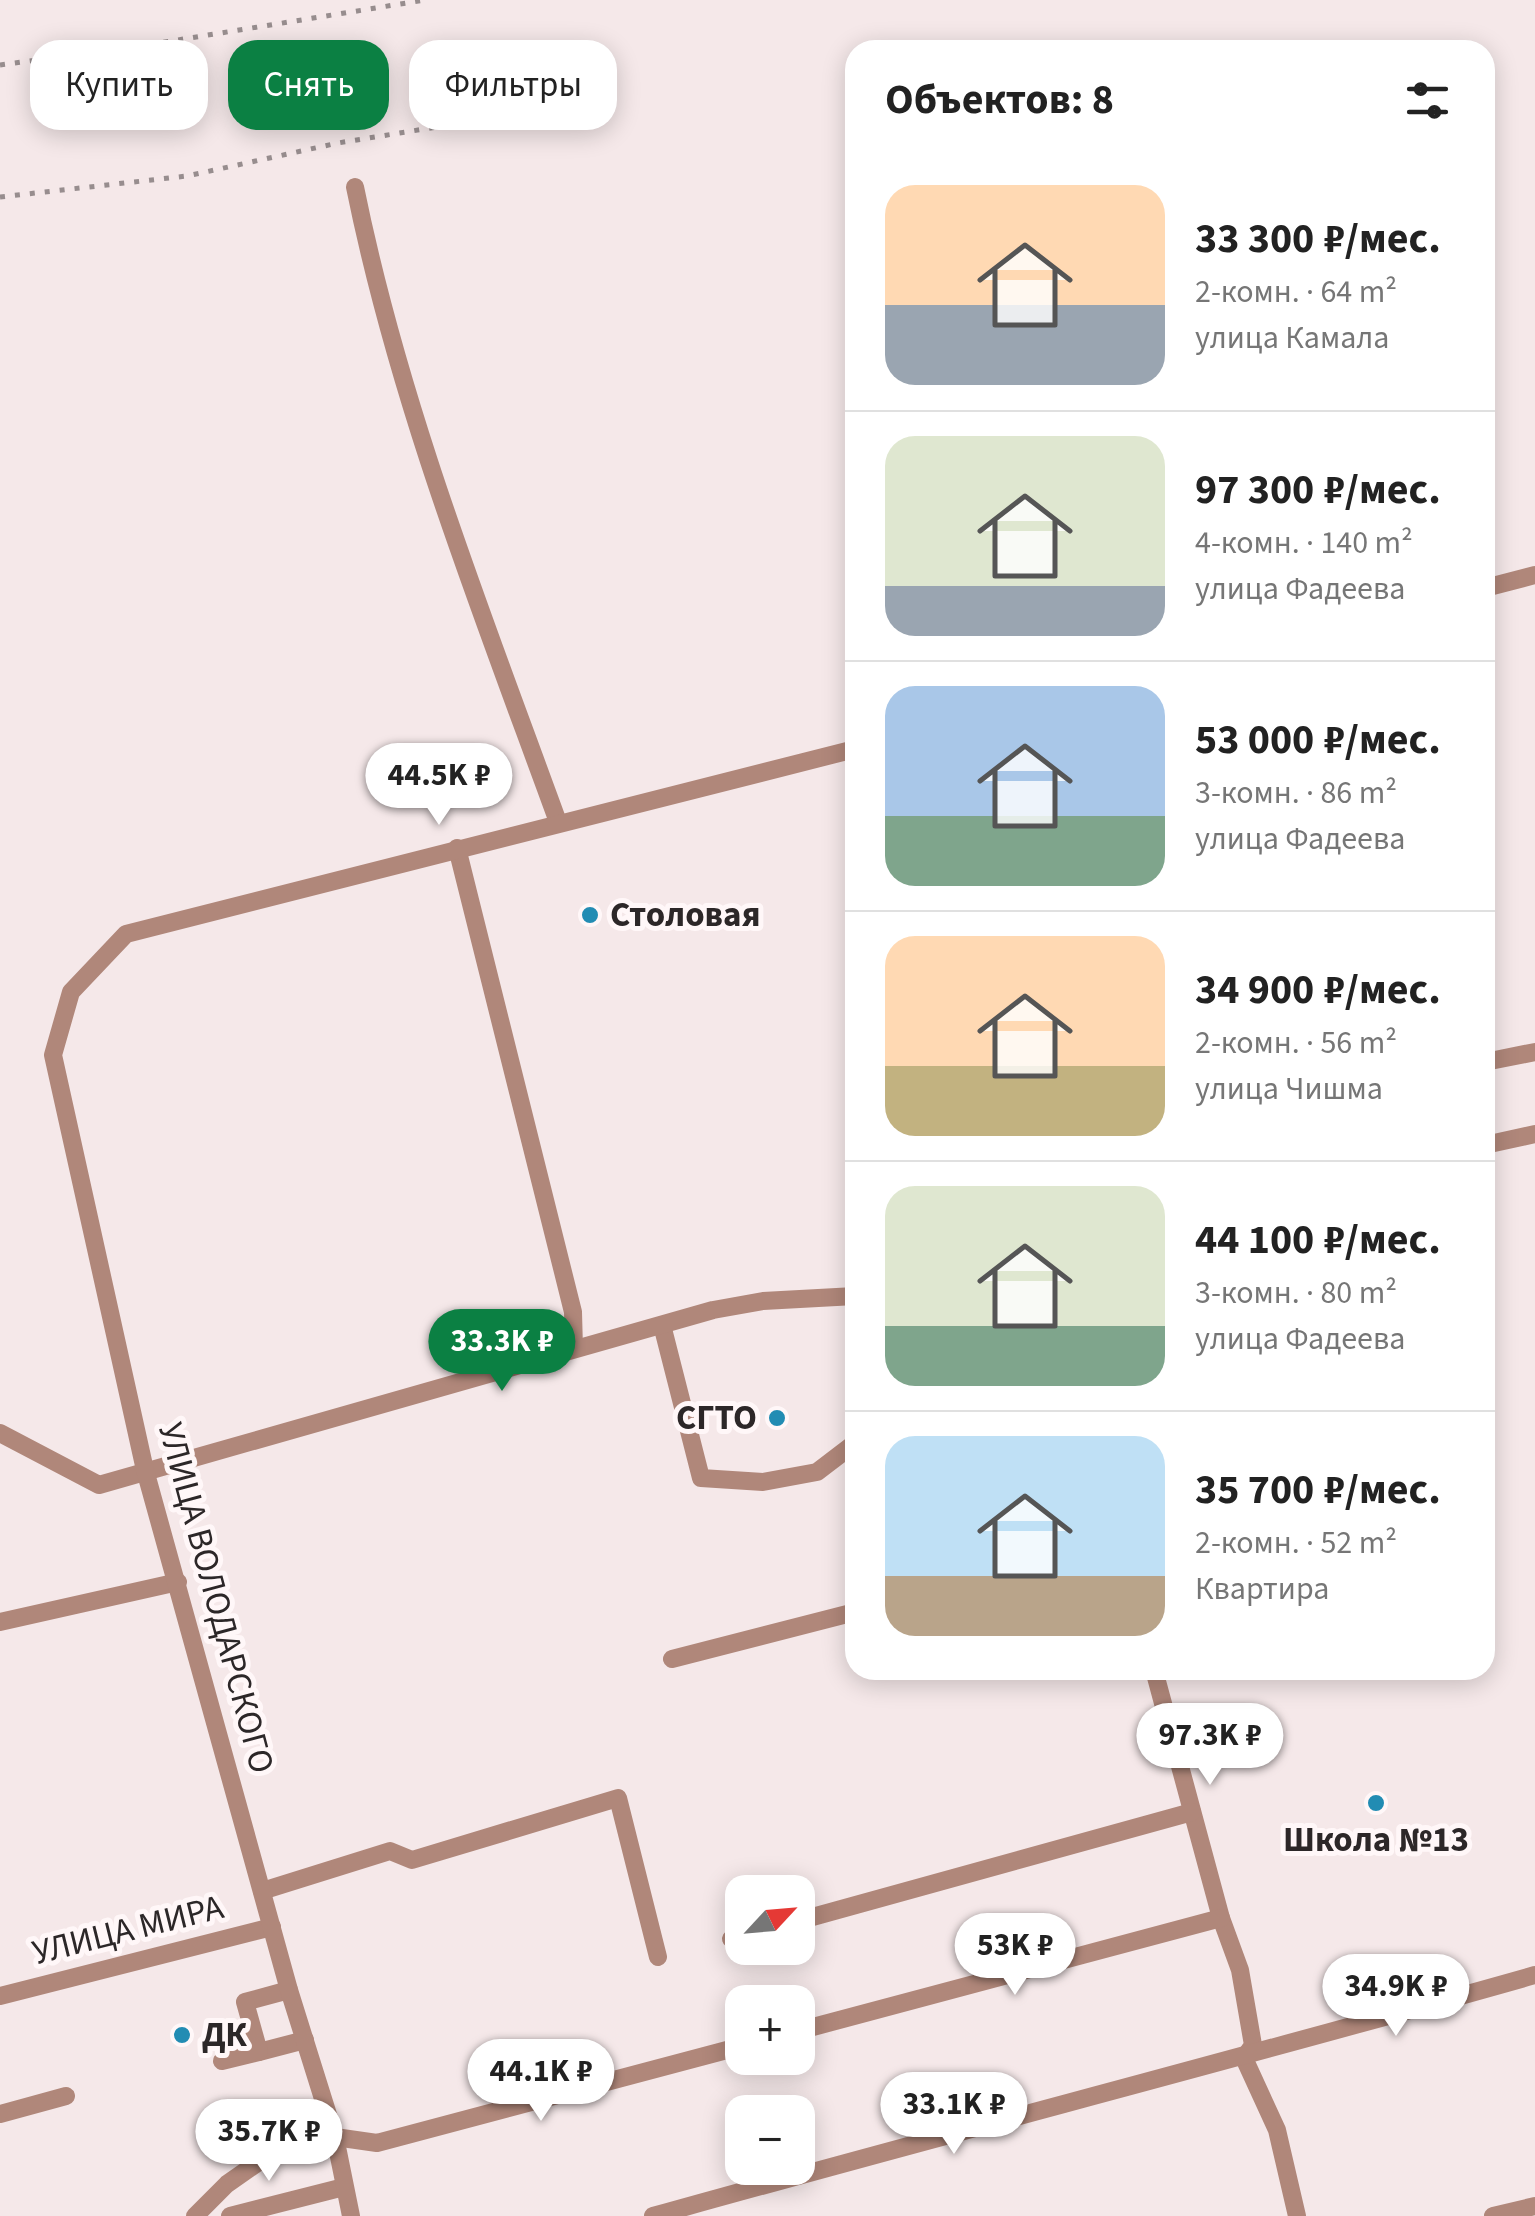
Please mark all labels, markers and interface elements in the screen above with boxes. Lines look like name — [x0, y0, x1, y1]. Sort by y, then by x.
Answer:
chip: Купить — [30, 40, 208, 130]
chip: Снять — [228, 40, 389, 130]
chip: Фильтры — [409, 40, 617, 130]
text: Объектов: 8 — [885, 70, 1114, 130]
icon: filters — [1400, 73, 1455, 128]
text: 33 300 ₽/мес. — [1195, 209, 1441, 269]
icon: home — [965, 225, 1085, 345]
text: 2-комн. · 64 m² — [1195, 269, 1397, 315]
text: улица Камала — [1195, 315, 1389, 361]
text: 97 300 ₽/мес. — [1195, 460, 1441, 520]
icon: home — [965, 476, 1085, 596]
text: 4-комн. · 140 m² — [1195, 520, 1413, 566]
text: улица Фадеева — [1195, 566, 1405, 612]
text: 53 000 ₽/мес. — [1195, 710, 1441, 770]
icon: home — [965, 726, 1085, 846]
pin: 44.5K ₽ — [347, 743, 531, 828]
text: 44.5K ₽ — [387, 752, 491, 798]
text: 3-комн. · 86 m² — [1195, 770, 1397, 816]
text: улица Фадеева — [1195, 816, 1405, 862]
place label: Столовая — [610, 890, 761, 940]
marker: Столовая — [579, 904, 601, 926]
text: 34 900 ₽/мес. — [1195, 960, 1441, 1020]
icon: home — [965, 976, 1085, 1096]
text: 2-комн. · 56 m² — [1195, 1020, 1397, 1066]
text: улица Чишма — [1195, 1066, 1383, 1112]
text: 44 100 ₽/мес. — [1195, 1210, 1441, 1270]
icon: home — [965, 1226, 1085, 1346]
text: 3-комн. · 80 m² — [1195, 1270, 1397, 1316]
pin: 33.3K ₽ — [410, 1309, 594, 1394]
text: улица Фадеева — [1195, 1316, 1405, 1362]
text: 33.3K ₽ — [450, 1318, 554, 1364]
place label: СГТО — [676, 1393, 757, 1443]
marker: СГТО — [766, 1407, 788, 1429]
street label: УЛИЦА ВОЛОДАРСКОГО — [145, 1417, 287, 1779]
text: 35 700 ₽/мес. — [1195, 1460, 1441, 1520]
icon: home — [965, 1476, 1085, 1596]
text: 2-комн. · 52 m² — [1195, 1520, 1397, 1566]
text: Квартира — [1195, 1566, 1329, 1612]
pin: 97.3K ₽ — [1118, 1703, 1302, 1788]
text: 97.3K ₽ — [1158, 1712, 1262, 1758]
marker: Школа №13 — [1365, 1792, 1387, 1814]
place label: Школа №13 — [1283, 1815, 1469, 1865]
north arrow — [725, 1875, 815, 1965]
map controls — [725, 1875, 815, 2185]
street label: УЛИЦА МИРА — [27, 1882, 229, 1978]
pin: 53K ₽ — [945, 1913, 1085, 1998]
text: 53K ₽ — [977, 1922, 1053, 1968]
pin: 34.9K ₽ — [1304, 1954, 1488, 2039]
text: 34.9K ₽ — [1344, 1963, 1448, 2009]
button: + — [725, 1985, 815, 2075]
place label: ДК — [202, 2010, 247, 2060]
marker: ДК — [171, 2024, 193, 2046]
pin: 44.1K ₽ — [449, 2039, 633, 2124]
text: 44.1K ₽ — [489, 2048, 593, 2094]
pin: 33.1K ₽ — [862, 2072, 1046, 2157]
text: 33.1K ₽ — [902, 2081, 1006, 2127]
button: − — [725, 2095, 815, 2185]
pin: 35.7K ₽ — [177, 2099, 361, 2184]
text: 35.7K ₽ — [217, 2108, 321, 2154]

